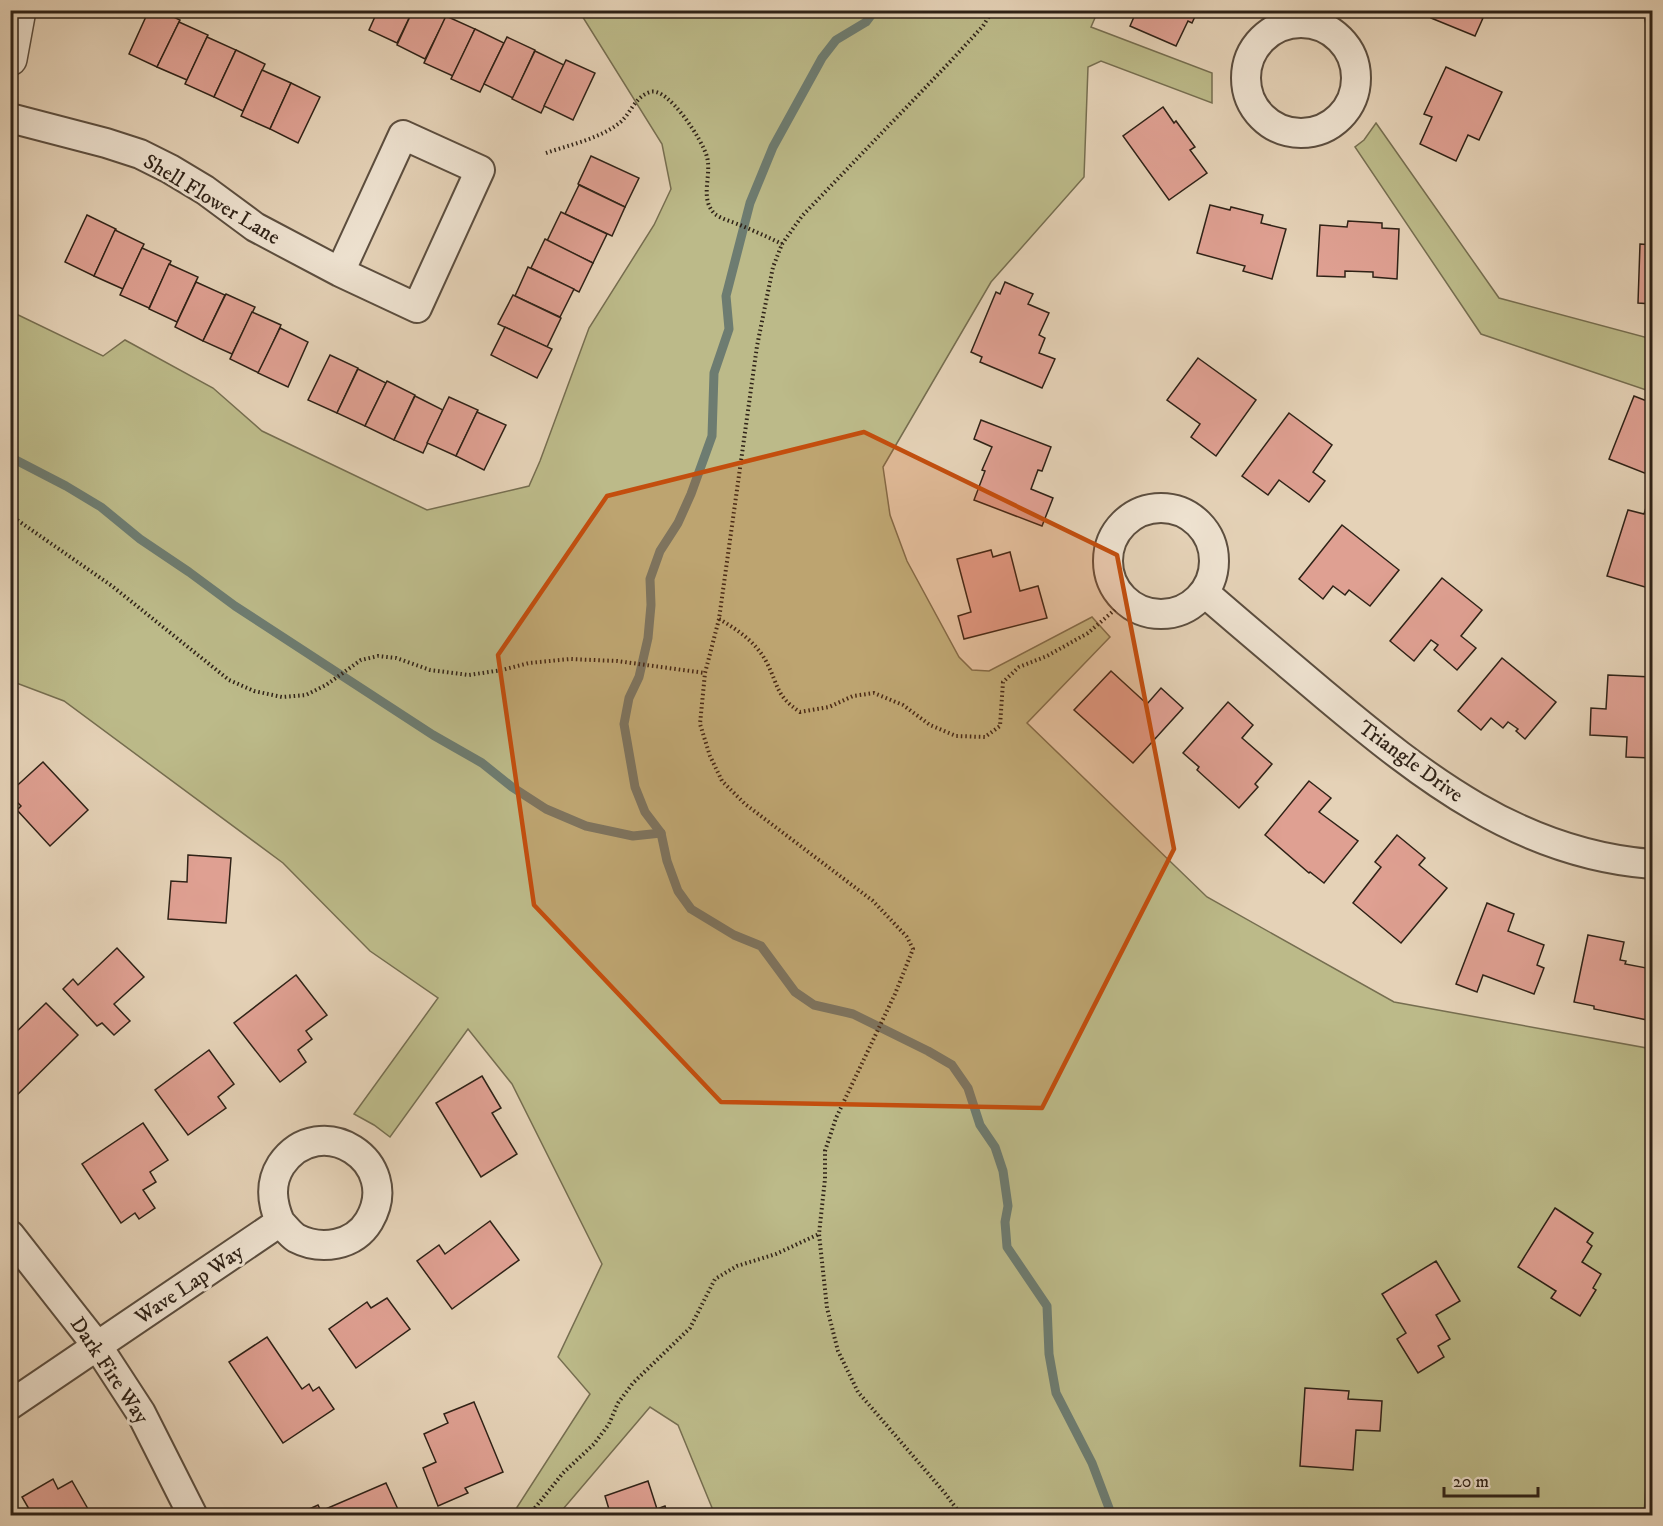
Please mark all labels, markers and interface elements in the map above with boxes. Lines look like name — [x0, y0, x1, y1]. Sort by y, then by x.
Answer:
street label: Shell Flower Lane — [138, 149, 285, 251]
street label: Triangle Drive — [1353, 715, 1468, 809]
street label: Wave Lap Way — [130, 1239, 250, 1331]
street label: Dark Fire Way — [64, 1312, 155, 1430]
scale bar — [1444, 1460, 1538, 1498]
text: 20 m — [1453, 1471, 1489, 1493]

